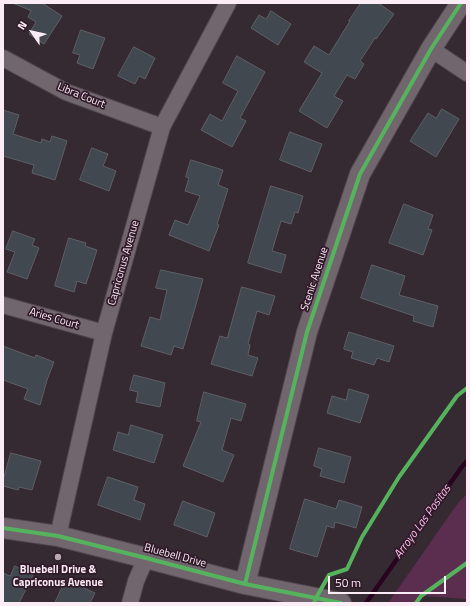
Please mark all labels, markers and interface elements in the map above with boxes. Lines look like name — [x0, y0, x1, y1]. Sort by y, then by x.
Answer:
north arrow — [12, 12, 52, 52]
text: N — [13, 18, 31, 33]
street label: Libra Court — [55, 80, 107, 112]
street label: Capriconus Avenue — [106, 219, 142, 307]
street label: Scenic Avenue — [298, 245, 332, 313]
street label: Aries Court — [28, 306, 80, 332]
water label: Arroyo Las Positas — [391, 482, 455, 562]
street label: Bluebell Drive — [143, 541, 207, 571]
marker: Bluebell Drive & Capriconus Avenue — [53, 552, 63, 562]
place label: Bluebell Drive & Capriconus Avenue — [13, 563, 103, 589]
scale bar — [330, 568, 448, 594]
text: 50 m — [335, 573, 361, 592]

